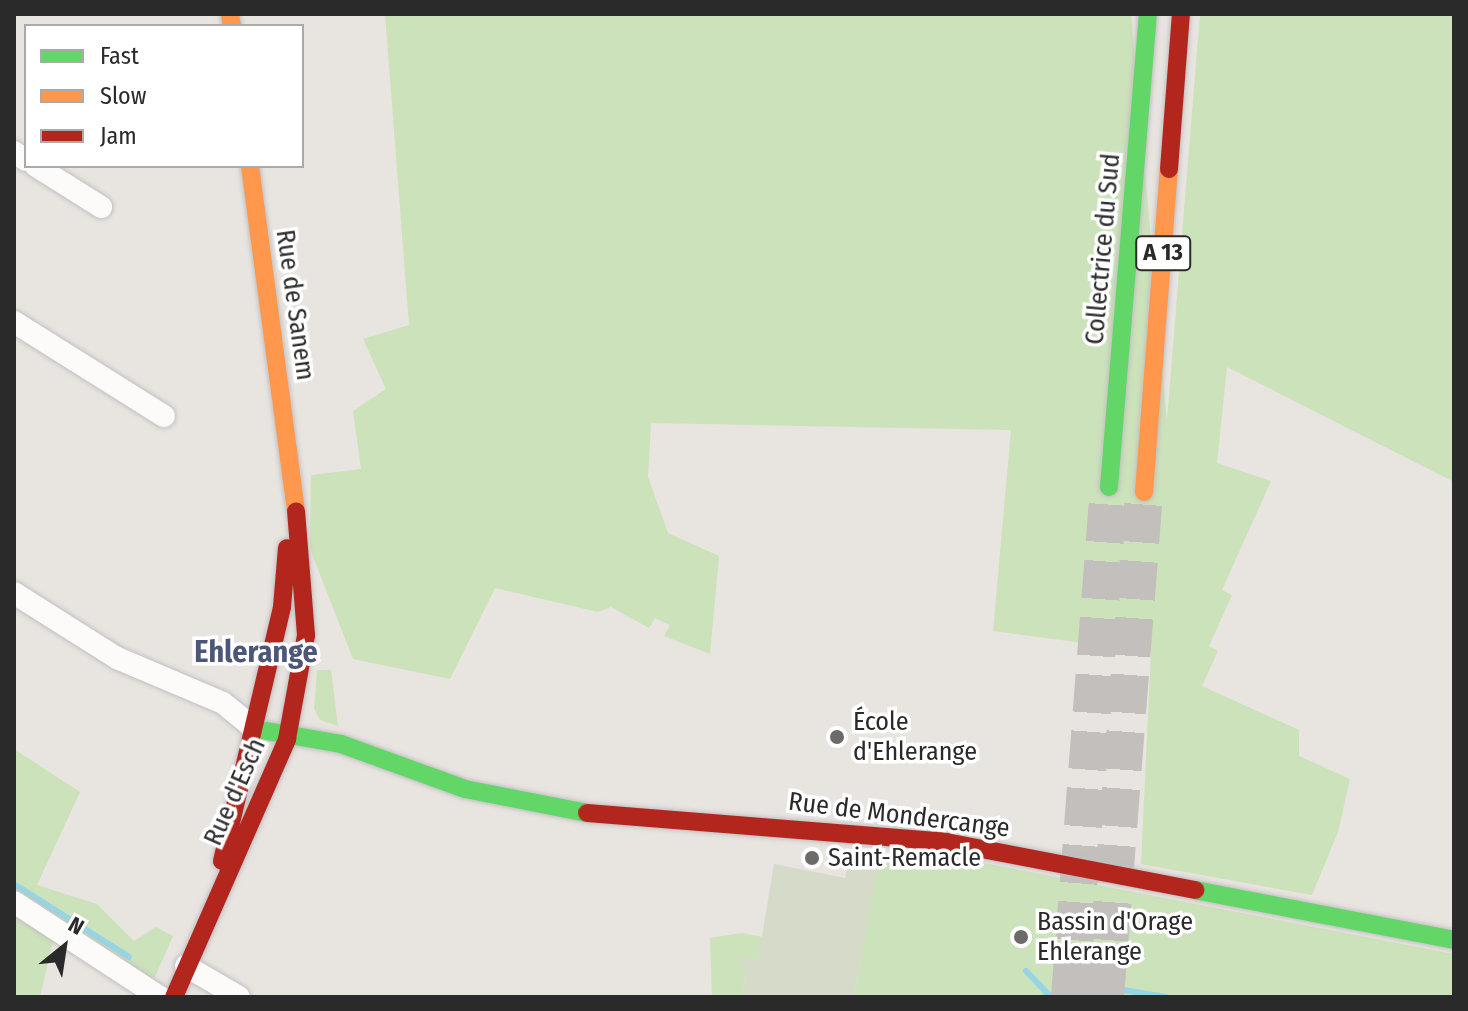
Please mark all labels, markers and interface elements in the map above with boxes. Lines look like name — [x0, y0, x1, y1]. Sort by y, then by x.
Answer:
legend — [24, 24, 304, 168]
text: Fast — [100, 42, 139, 70]
text: Slow — [100, 82, 146, 110]
text: Jam — [100, 122, 137, 150]
street label: Collectrice du Sud — [1079, 152, 1127, 346]
street label: Rue de Sanem — [269, 228, 321, 382]
road number: A 13 — [1135, 233, 1191, 273]
district label: Ehlerange — [194, 634, 318, 670]
place label: École d'Ehlerange — [853, 706, 977, 768]
marker: École d'Ehlerange — [828, 728, 846, 746]
street label: Rue d'Esch — [198, 734, 272, 850]
street label: Rue de Mondercange — [787, 786, 1011, 844]
place label: Saint-Remacle — [828, 842, 981, 874]
marker: Saint-Remacle — [803, 849, 821, 867]
place label: Bassin d'Orage Ehlerange — [1037, 906, 1193, 968]
north arrow — [24, 907, 104, 987]
text: N — [64, 911, 89, 941]
marker: Bassin d'Orage Ehlerange — [1012, 928, 1030, 946]

